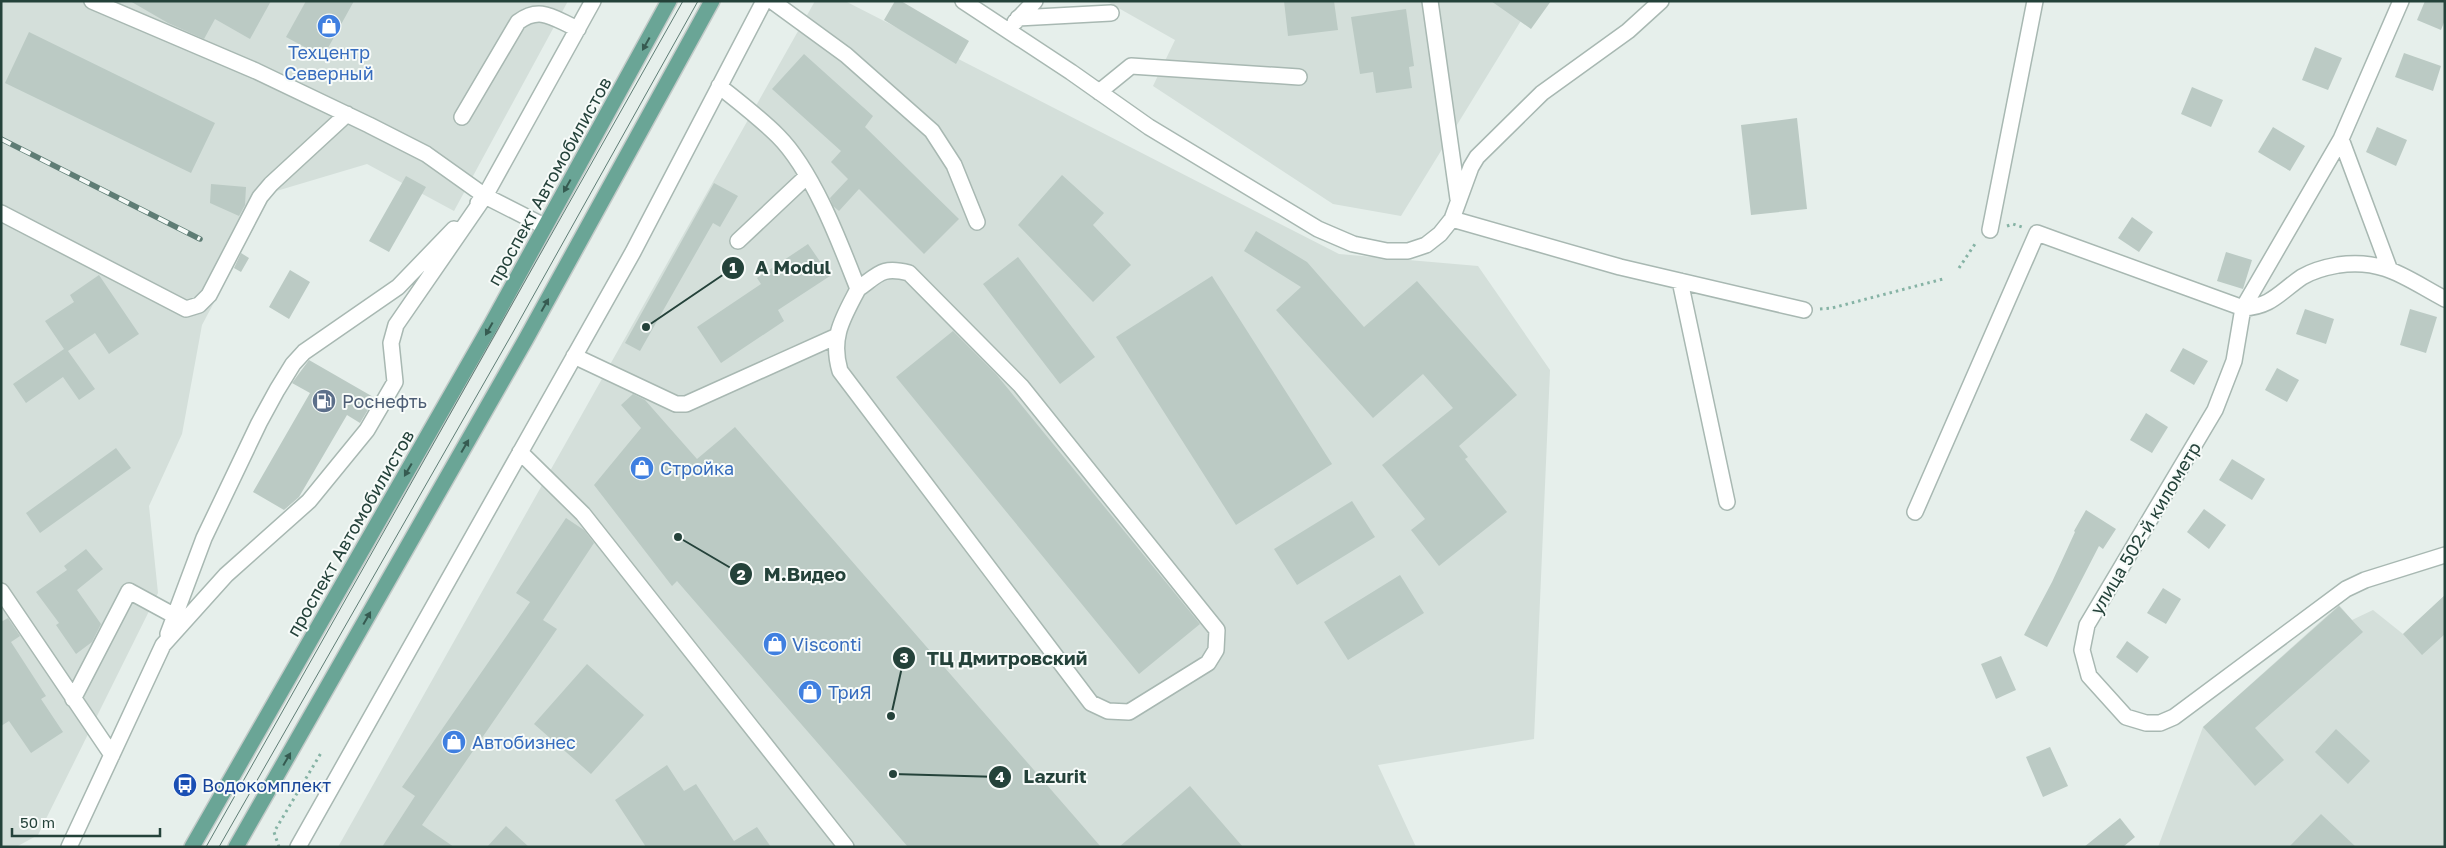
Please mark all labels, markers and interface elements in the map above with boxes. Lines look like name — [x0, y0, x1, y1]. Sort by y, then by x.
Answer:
shop icon: Техцентр Северный — [316, 13, 342, 39]
one-way arrow — [642, 36, 650, 51]
place label: Техцентр Северный — [284, 41, 374, 84]
street label: проспект Автомобилистов — [482, 73, 616, 289]
one-way arrow — [563, 179, 571, 193]
callout: A Modul — [720, 251, 841, 285]
text: A Modul — [755, 255, 831, 278]
text: 1 — [729, 258, 737, 276]
one-way arrow — [541, 297, 549, 312]
one-way arrow — [485, 321, 493, 336]
fuel station icon: Роснефть — [311, 388, 337, 414]
place label: Роснефть — [342, 390, 427, 412]
street label: проспект Автомобилистов — [282, 426, 418, 640]
street label: улица 502-й километр — [2085, 438, 2205, 618]
one-way arrow — [460, 439, 469, 453]
shop icon: Стройка — [629, 455, 655, 481]
place label: Стройка — [660, 457, 734, 479]
one-way arrow — [404, 463, 413, 476]
callout: М.Видео — [729, 557, 856, 591]
text: М.Видео — [764, 562, 846, 585]
text: 2 — [736, 565, 746, 583]
one-way arrow — [363, 610, 371, 625]
shop icon: Visconti — [762, 631, 788, 657]
place label: Visconti — [792, 633, 862, 655]
callout: ТЦ Дмитровский — [891, 641, 1097, 675]
text: ТЦ Дмитровский — [927, 646, 1087, 669]
text: 3 — [899, 648, 909, 666]
shop icon: ТриЯ — [797, 679, 823, 705]
place label: ТриЯ — [828, 681, 872, 703]
shop icon: Автобизнес — [441, 729, 467, 755]
place label: Автобизнес — [472, 731, 576, 753]
one-way arrow — [282, 752, 291, 765]
callout: Lazurit — [988, 760, 1096, 794]
text: Lazurit — [1023, 764, 1087, 787]
text: 4 — [995, 767, 1005, 785]
bus stop icon: Водокомплект — [172, 772, 198, 798]
place label: Водокомплект — [202, 774, 331, 796]
scale bar — [12, 806, 160, 838]
text: 50 m — [20, 813, 55, 831]

